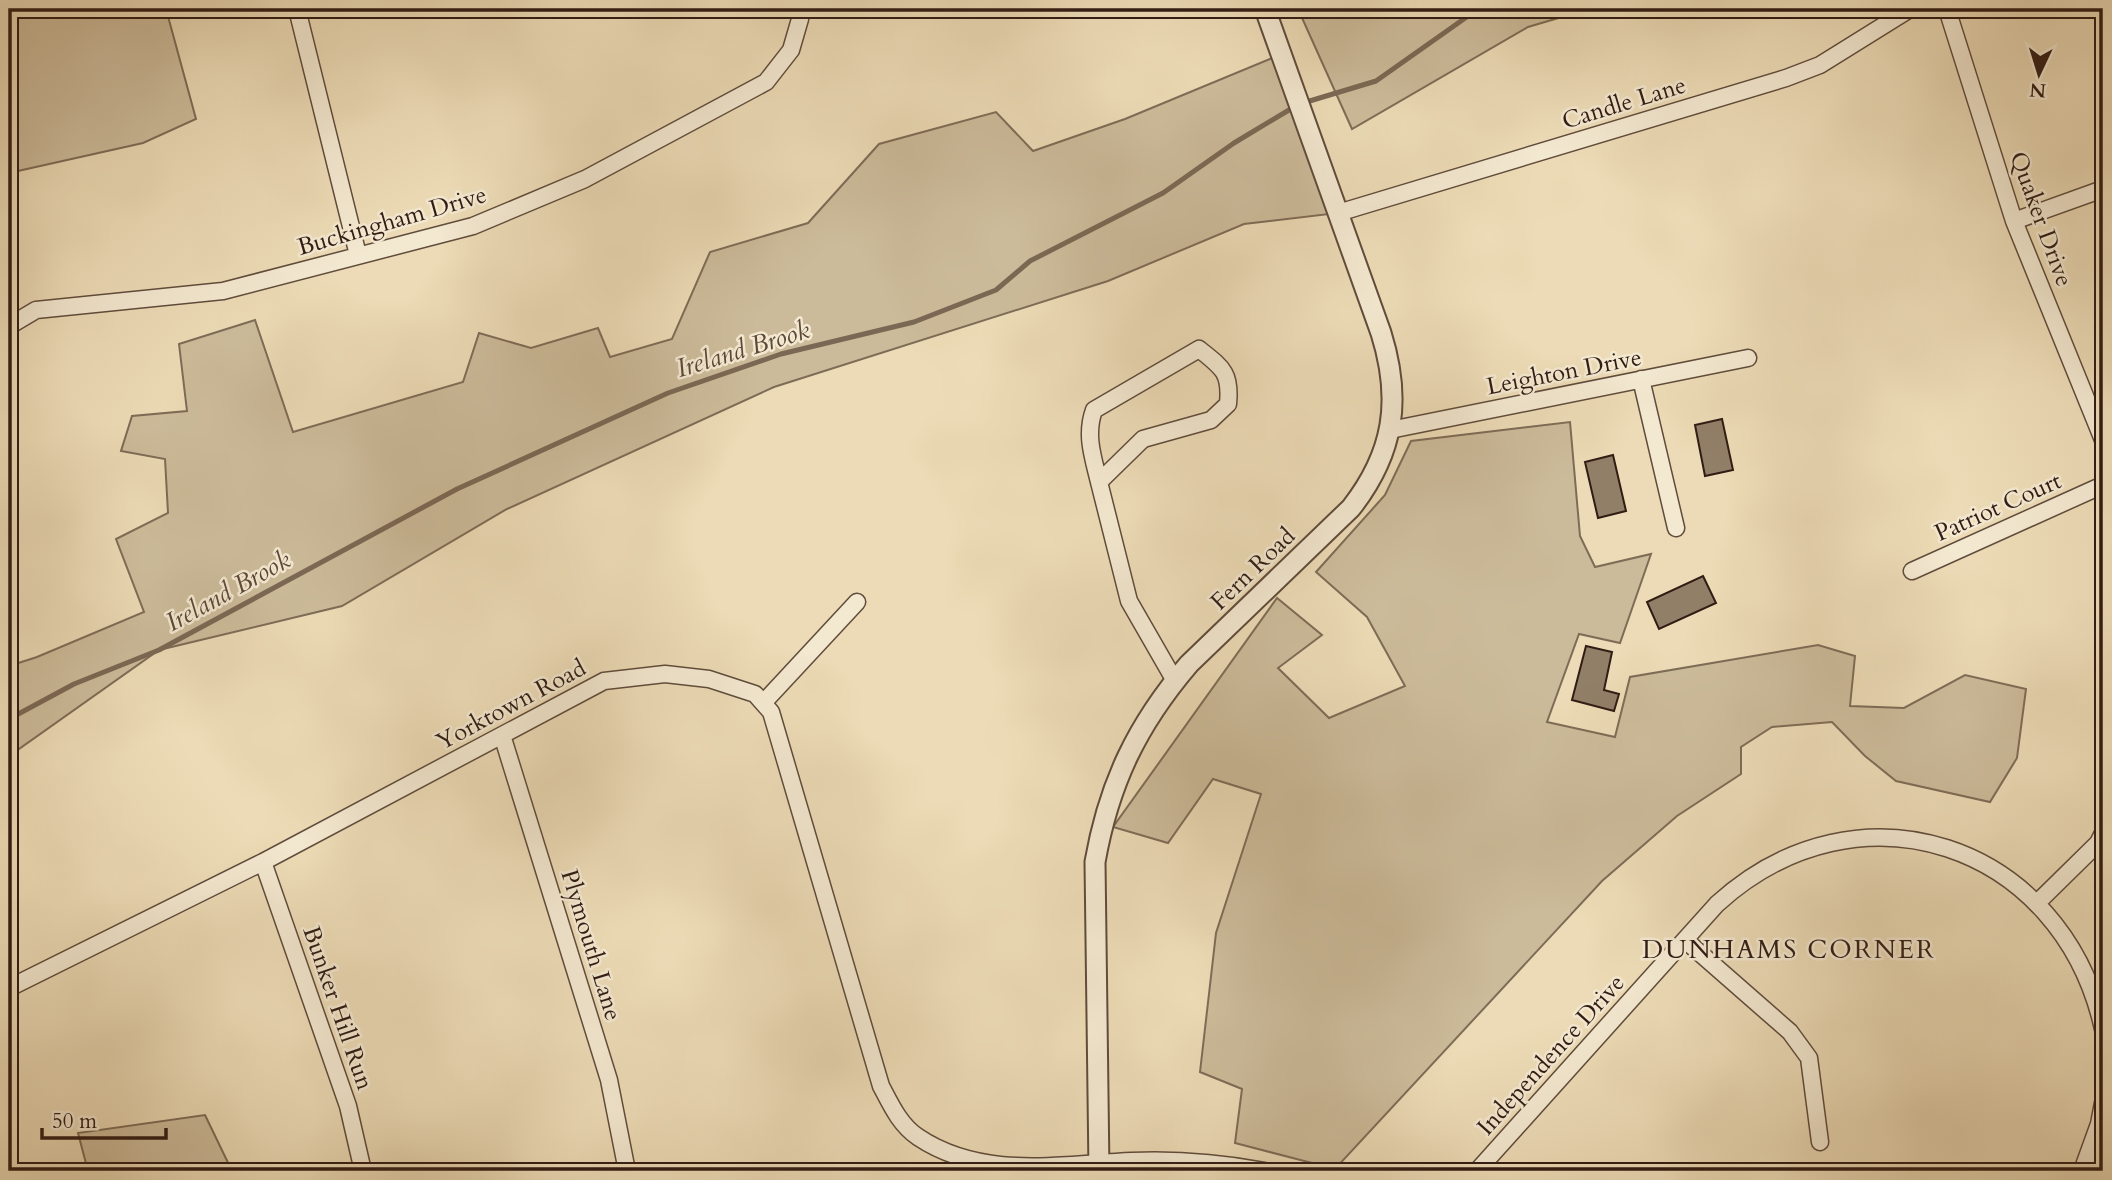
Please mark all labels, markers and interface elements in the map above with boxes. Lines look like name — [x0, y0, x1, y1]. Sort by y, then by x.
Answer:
north arrow — [2004, 38, 2074, 108]
street label: Candle Lane — [1558, 69, 1690, 137]
text: N — [2028, 76, 2047, 104]
street label: Quaker Drive — [2001, 147, 2081, 291]
street label: Buckingham Drive — [294, 178, 490, 264]
water label: Ireland Brook — [672, 312, 814, 386]
street label: Leighton Drive — [1484, 341, 1644, 403]
street label: Patriot Court — [1929, 464, 2067, 550]
street label: Fern Road — [1203, 520, 1303, 618]
water label: Ireland Brook — [159, 542, 297, 640]
street label: Yorktown Road — [430, 652, 592, 758]
street label: Plymouth Lane — [552, 866, 630, 1024]
street label: Bunker Hill Run — [295, 922, 382, 1095]
district label: DUNHAMS CORNER — [1642, 932, 1936, 967]
street label: Independence Drive — [1470, 967, 1632, 1143]
scale bar — [42, 1096, 166, 1140]
text: 50 m — [52, 1107, 97, 1136]

